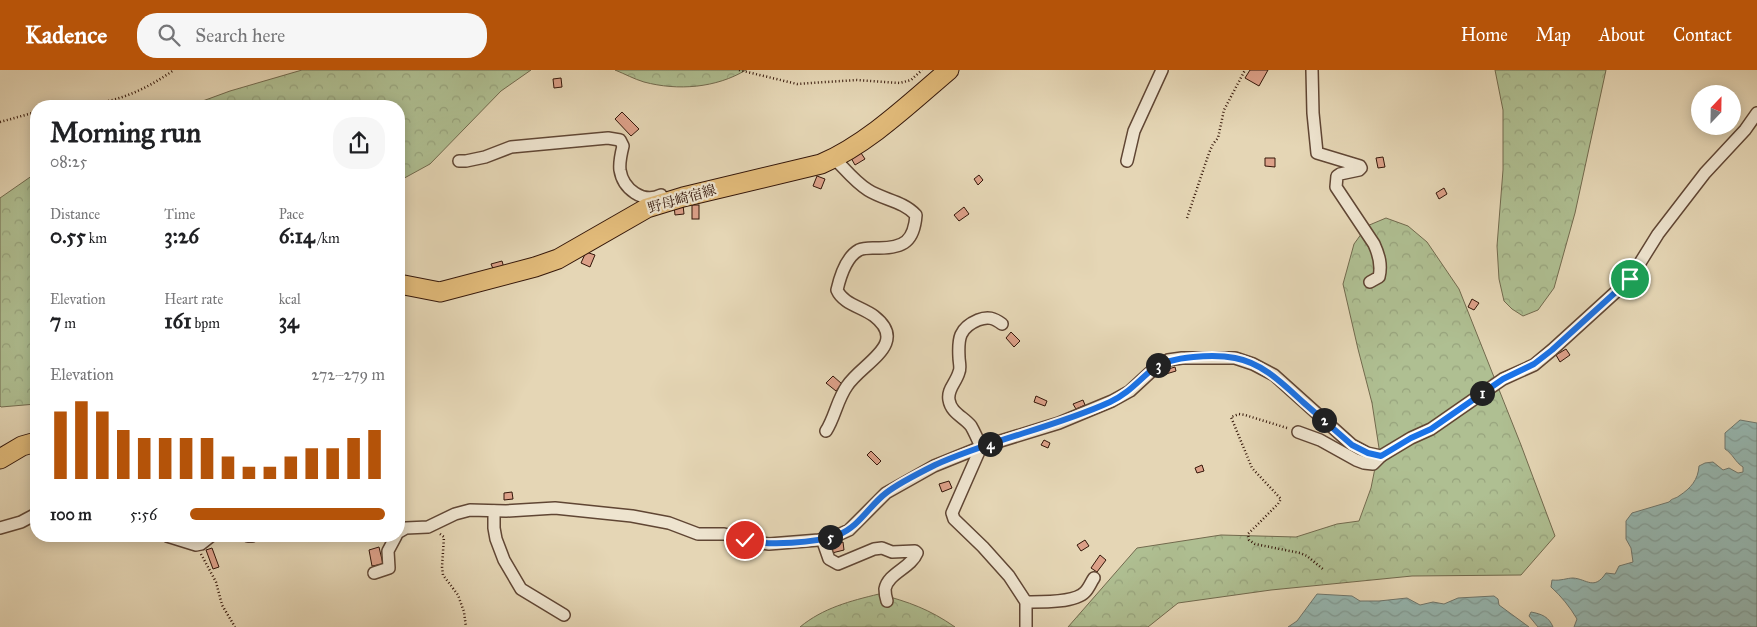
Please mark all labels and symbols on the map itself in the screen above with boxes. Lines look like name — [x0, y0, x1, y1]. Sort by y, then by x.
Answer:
north arrow — [1691, 85, 1741, 135]
street label: 野母崎宿線 — [646, 181, 718, 217]
pin — [1609, 258, 1651, 300]
pin: 3 — [1146, 352, 1170, 378]
pin: 1 — [1470, 380, 1494, 406]
pin: 2 — [1312, 408, 1336, 432]
pin: 4 — [978, 432, 1002, 456]
pin — [724, 519, 766, 561]
pin: 5 — [818, 524, 842, 550]

